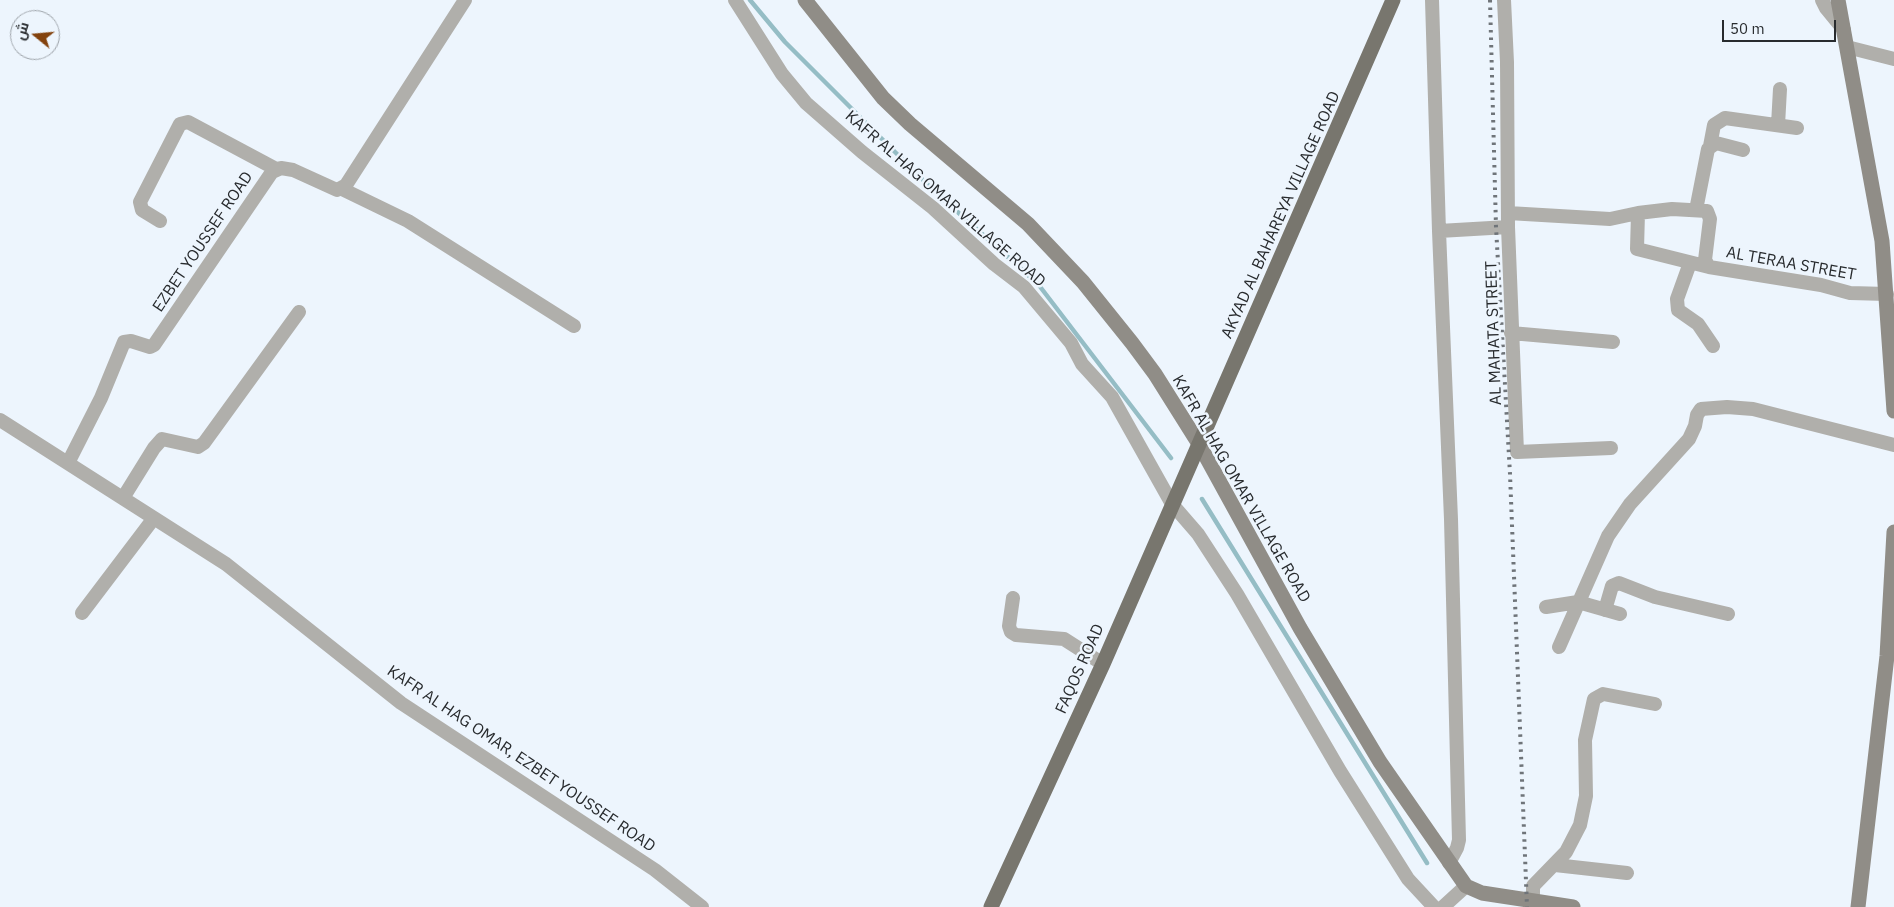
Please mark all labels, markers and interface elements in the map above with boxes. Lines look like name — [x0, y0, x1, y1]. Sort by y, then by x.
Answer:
north arrow — [10, 10, 60, 60]
scale bar — [1724, 10, 1838, 42]
text: 50 m — [1730, 19, 1765, 38]
text: ش — [10, 20, 33, 42]
street label: AKYAD AL BAHAREYA VILLAGE ROAD — [1218, 88, 1344, 342]
street label: KAFR AL HAG OMAR VILLAGE ROAD — [841, 107, 1049, 291]
street label: EZBET YOUSSEF ROAD — [149, 168, 257, 316]
street label: AL TERAA STREET — [1725, 243, 1857, 285]
street label: AL MAHATA STREET — [1482, 261, 1506, 405]
street label: KAFR AL HAG OMAR VILLAGE ROAD — [1168, 372, 1314, 606]
street label: FAQOS ROAD — [1052, 621, 1108, 717]
street label: KAFR AL HAG OMAR, EZBET YOUSSEF ROAD — [383, 662, 659, 856]

